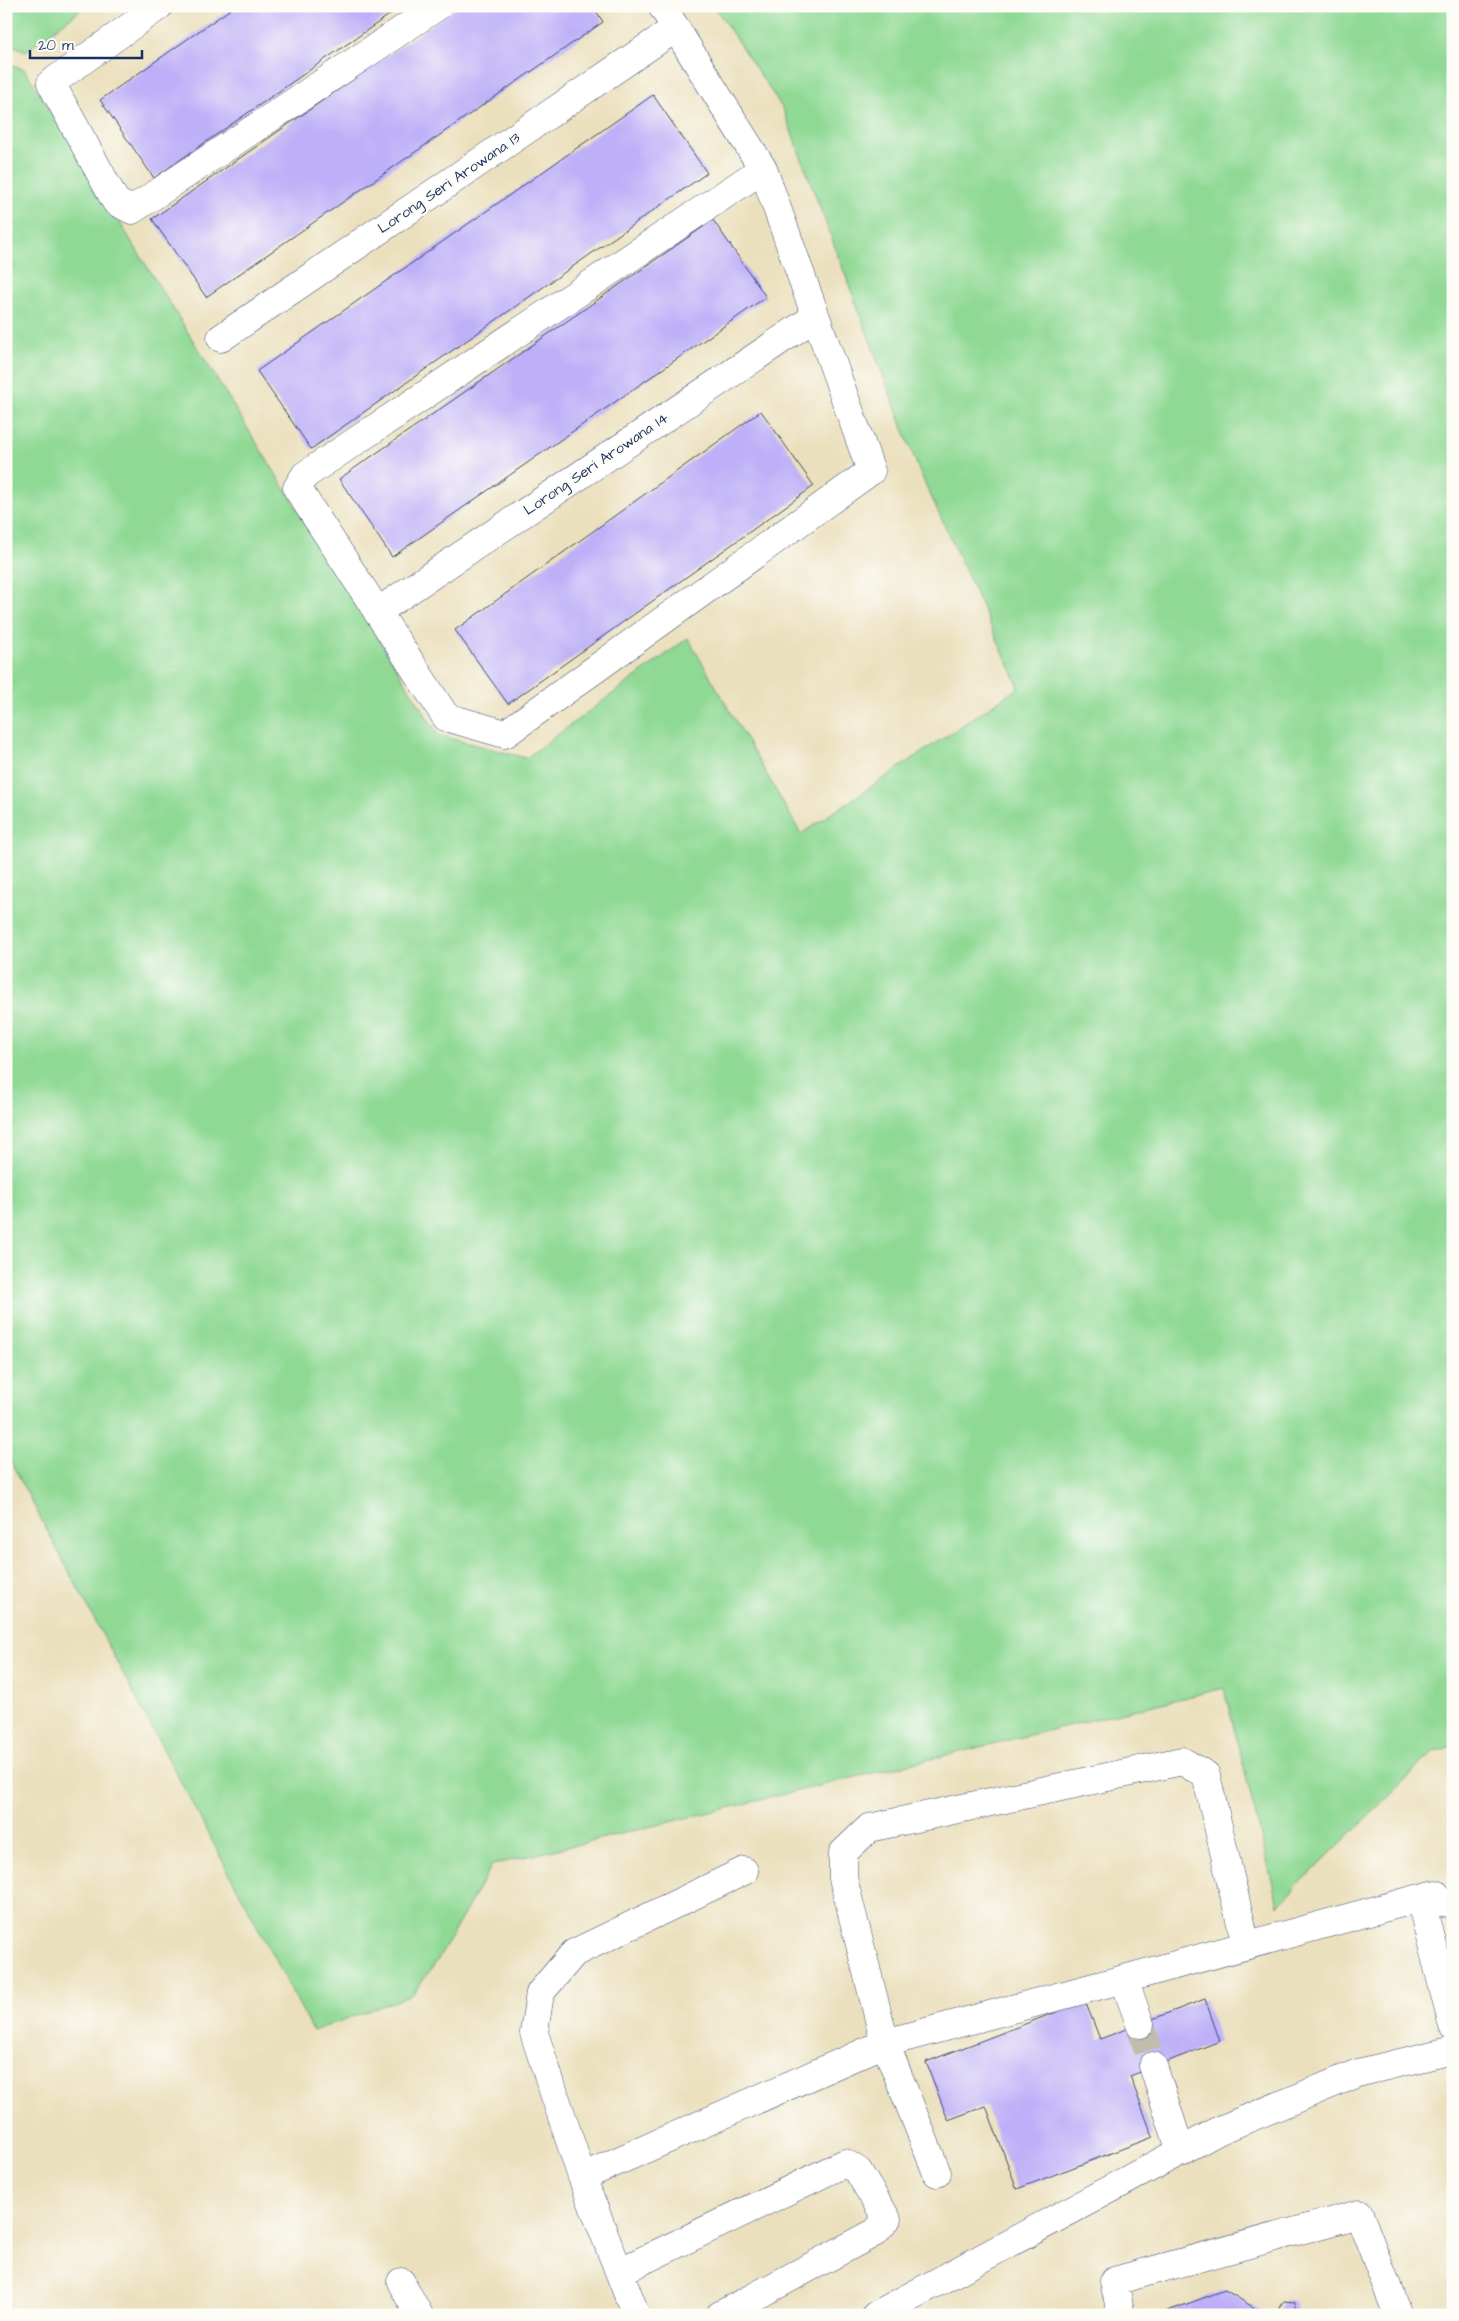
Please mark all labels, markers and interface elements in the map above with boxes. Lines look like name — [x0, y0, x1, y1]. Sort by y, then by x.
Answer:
scale bar — [30, 28, 142, 60]
text: 20 m — [38, 35, 74, 56]
street label: Lorong Seri Arowana 13 — [374, 127, 525, 239]
street label: Lorong Seri Arowana 14 — [519, 408, 673, 521]

